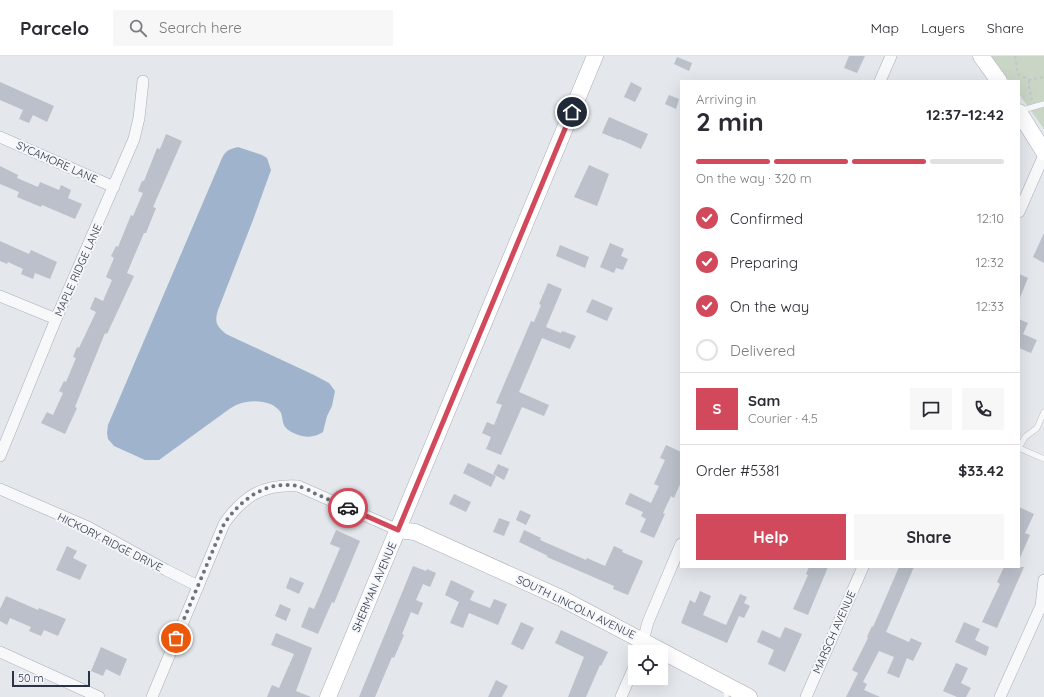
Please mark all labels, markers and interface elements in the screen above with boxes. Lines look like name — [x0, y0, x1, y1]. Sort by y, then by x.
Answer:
search box — [113, 10, 393, 46]
text: Parcelo — [20, 16, 89, 40]
icon: search — [127, 17, 149, 39]
text: Search here — [159, 18, 242, 37]
text: Map — [870, 19, 899, 37]
text: Layers — [921, 19, 965, 37]
text: Share — [987, 19, 1024, 37]
text: Arriving in — [696, 91, 756, 107]
pin — [555, 95, 589, 129]
icon: home — [561, 101, 583, 123]
text: 2 min — [696, 105, 764, 138]
text: 12:37–12:42 — [926, 105, 1004, 124]
street label: SYCAMORE LANE — [14, 138, 100, 186]
text: On the way · 320 m — [696, 170, 812, 186]
icon: check — [696, 207, 718, 229]
text: Confirmed — [730, 209, 803, 228]
text: 12:10 — [977, 210, 1004, 226]
street label: MAPLE RIDGE LANE — [51, 221, 105, 319]
icon: check — [696, 251, 718, 273]
text: Preparing — [730, 253, 798, 272]
text: 12:32 — [976, 254, 1004, 270]
icon: check — [696, 295, 718, 317]
text: On the way — [730, 297, 809, 316]
text: 12:33 — [976, 298, 1004, 314]
text: Delivered — [730, 341, 795, 360]
button: chat — [910, 388, 952, 430]
button: phone — [962, 388, 1004, 430]
text: Sam — [748, 391, 780, 410]
text: S — [713, 399, 721, 418]
text: Courier · 4.5 — [748, 410, 818, 426]
text: Order #5381 — [696, 461, 780, 480]
text: $33.42 — [958, 461, 1004, 480]
courier — [328, 488, 368, 528]
icon: car — [337, 497, 359, 519]
street label: HICKORY RIDGE DRIVE — [55, 509, 165, 575]
button: Help — [696, 514, 846, 560]
button: Share — [854, 514, 1004, 560]
street label: SHERMAN AVENUE — [349, 540, 399, 634]
street label: SOUTH LINCOLN AVENUE — [514, 572, 638, 642]
street label: MARSCH AVENUE — [809, 588, 859, 676]
pin — [159, 621, 193, 655]
icon: bag — [165, 627, 187, 649]
map controls — [628, 645, 668, 685]
button: locate — [628, 645, 668, 685]
scale bar — [12, 669, 90, 688]
text: 50 m — [18, 671, 44, 685]

